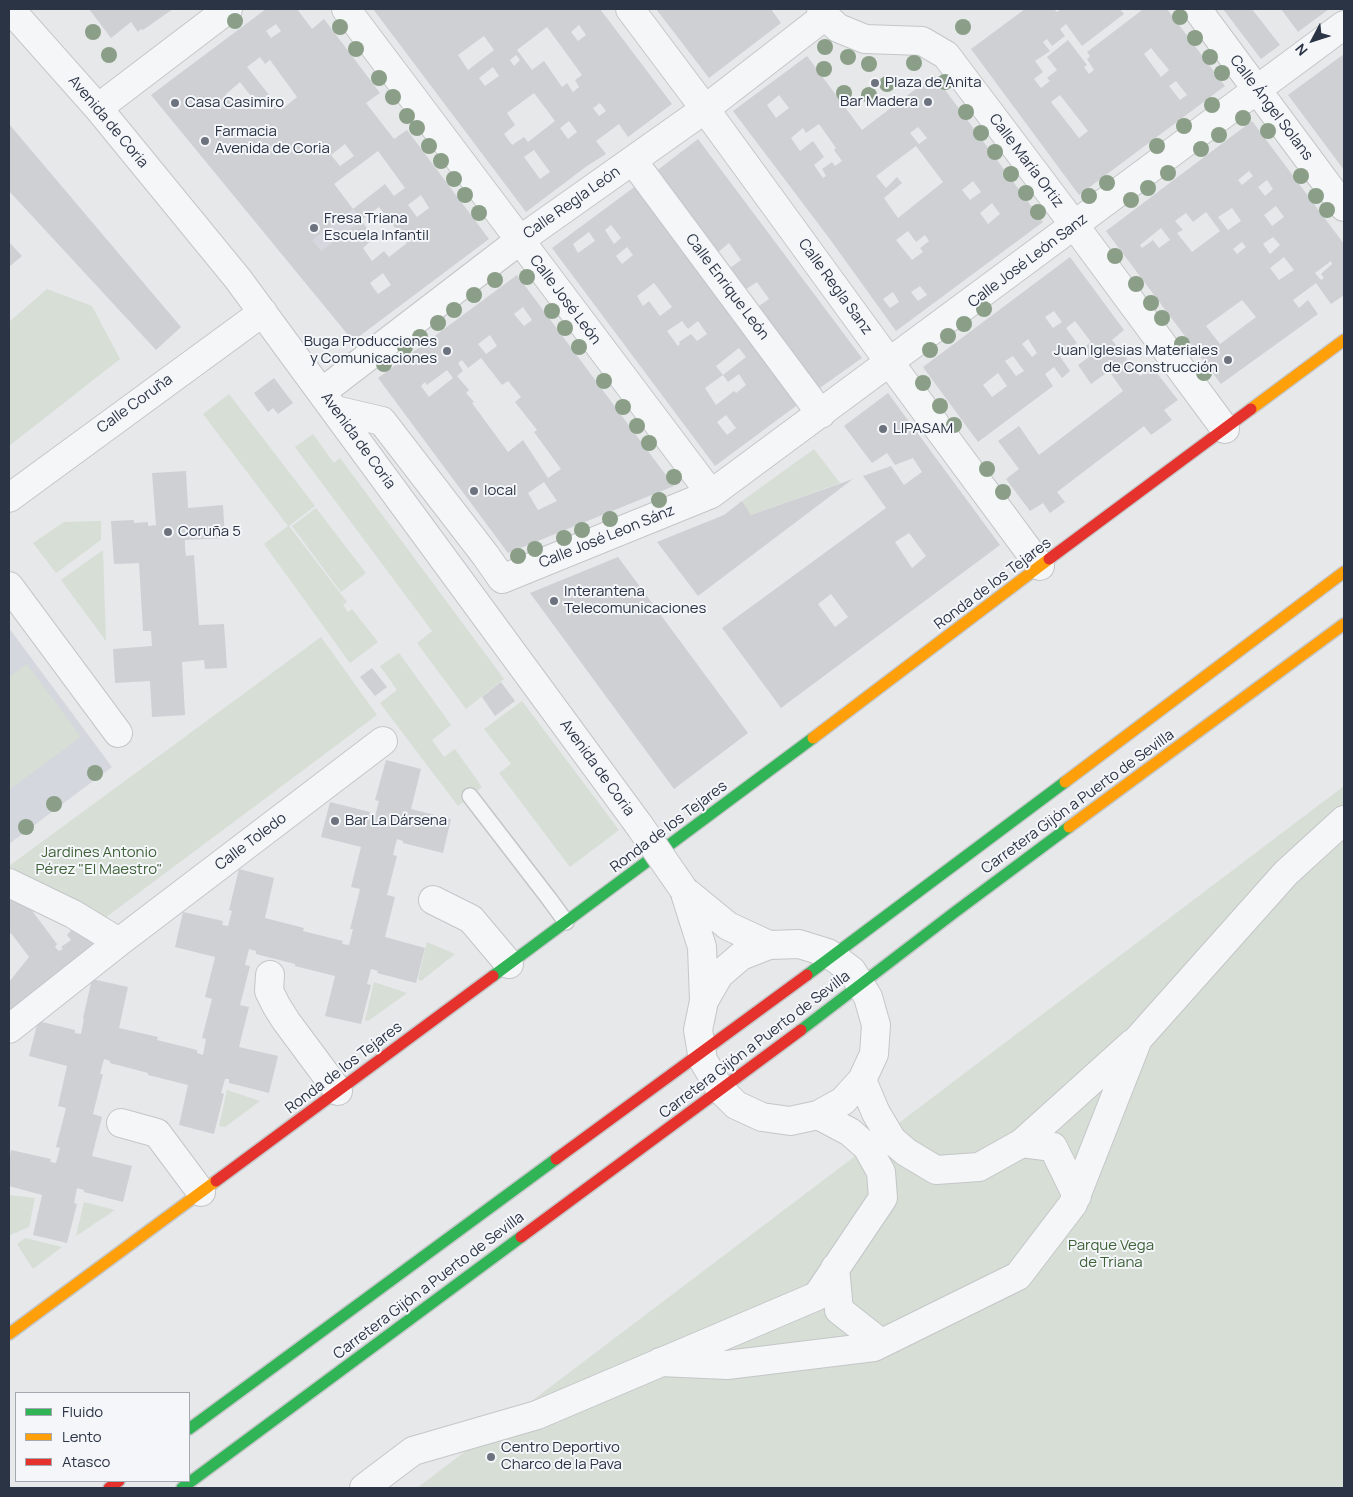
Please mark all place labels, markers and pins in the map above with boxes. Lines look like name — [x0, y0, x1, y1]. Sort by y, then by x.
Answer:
place label: Plaza de Anita — [885, 74, 982, 92]
marker: Plaza de Anita — [869, 77, 881, 89]
place label: Bar Madera — [840, 93, 918, 111]
place label: Casa Casimiro — [185, 94, 284, 112]
marker: Bar Madera — [922, 96, 934, 108]
marker: Casa Casimiro — [169, 97, 181, 109]
place label: Farmacia Avenida de Coria — [215, 123, 330, 158]
marker: Farmacia Avenida de Coria — [199, 135, 211, 147]
place label: Fresa Triana Escuela Infantil — [324, 210, 429, 245]
marker: Fresa Triana Escuela Infantil — [308, 222, 320, 234]
place label: Buga Producciones y Comunicaciones — [304, 333, 437, 368]
place label: Juan Iglesias Materiales de Construcción — [1054, 342, 1218, 377]
marker: Buga Producciones y Comunicaciones — [441, 345, 453, 357]
marker: Juan Iglesias Materiales de Construcción — [1222, 354, 1234, 366]
place label: LIPASAM — [893, 420, 953, 438]
marker: LIPASAM — [877, 423, 889, 435]
place label: local — [484, 482, 516, 500]
marker: local — [468, 485, 480, 497]
place label: Coruña 5 — [178, 523, 241, 541]
marker: Coruña 5 — [162, 526, 174, 538]
place label: Interantena Telecomunicaciones — [564, 583, 706, 618]
marker: Interantena Telecomunicaciones — [548, 595, 560, 607]
place label: Bar La Dársena — [345, 812, 447, 830]
marker: Bar La Dársena — [329, 815, 341, 827]
place label: Centro Deportivo Charco de la Pava — [501, 1439, 622, 1474]
marker: Centro Deportivo Charco de la Pava — [485, 1451, 497, 1463]

